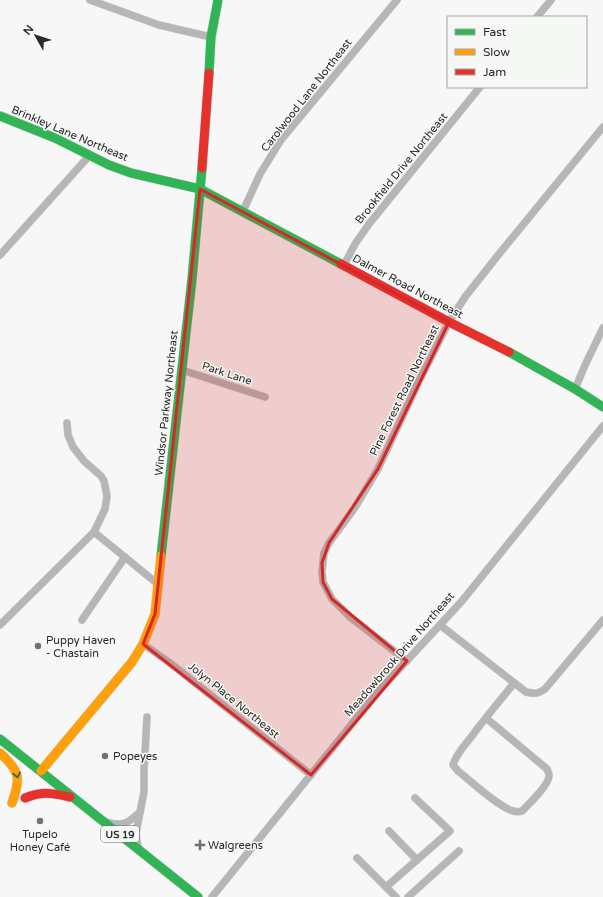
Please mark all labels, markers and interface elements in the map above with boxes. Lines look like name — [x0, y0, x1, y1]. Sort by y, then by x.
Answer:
north arrow — [16, 16, 56, 56]
legend — [447, 16, 587, 88]
text: N — [21, 22, 36, 38]
text: Fast — [483, 25, 507, 39]
street label: Carolwood Lane Northeast — [258, 36, 355, 154]
text: Slow — [483, 45, 510, 59]
text: Jam — [483, 65, 506, 79]
street label: Brinkley Lane Northeast — [10, 103, 130, 164]
street label: Brookfield Drive Northeast — [353, 110, 450, 226]
street label: Dalmer Road Northeast — [350, 252, 465, 321]
street label: Pine Forest Road Northeast — [367, 323, 442, 458]
street label: Windsor Parkway Northeast — [152, 330, 181, 476]
street label: Park Lane — [200, 359, 253, 388]
street label: Meadowbrook Drive Northeast — [342, 589, 457, 719]
place label: Puppy Haven - Chastain — [46, 634, 116, 660]
marker: Puppy Haven - Chastain — [33, 641, 43, 651]
street label: Jolyn Place Northeast — [185, 660, 282, 741]
place label: Popeyes — [113, 750, 157, 763]
marker: Popeyes — [100, 751, 110, 761]
one-way arrow — [12, 772, 20, 778]
marker: Tupelo Honey Café — [35, 816, 45, 826]
road number: US 19 — [101, 826, 139, 842]
place label: Tupelo Honey Café — [10, 828, 70, 854]
place label: Walgreens — [208, 839, 263, 852]
marker: Walgreens — [195, 840, 205, 850]

